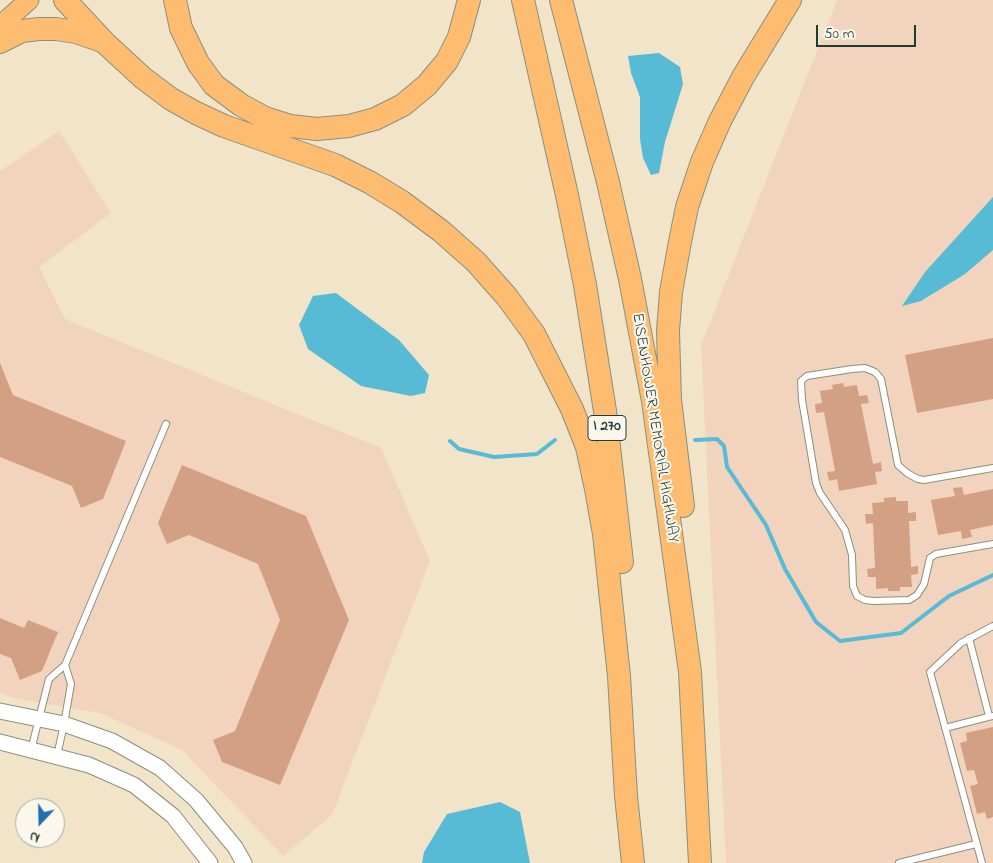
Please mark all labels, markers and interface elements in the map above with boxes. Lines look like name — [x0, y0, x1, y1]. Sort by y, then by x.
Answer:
scale bar — [818, 15, 918, 47]
text: 50 m — [824, 23, 854, 45]
street label: EISENHOWER MEMORIAL HIGHWAY — [626, 312, 682, 544]
road number: I 270 — [588, 416, 626, 440]
north arrow — [15, 798, 65, 848]
text: N — [27, 825, 43, 848]

